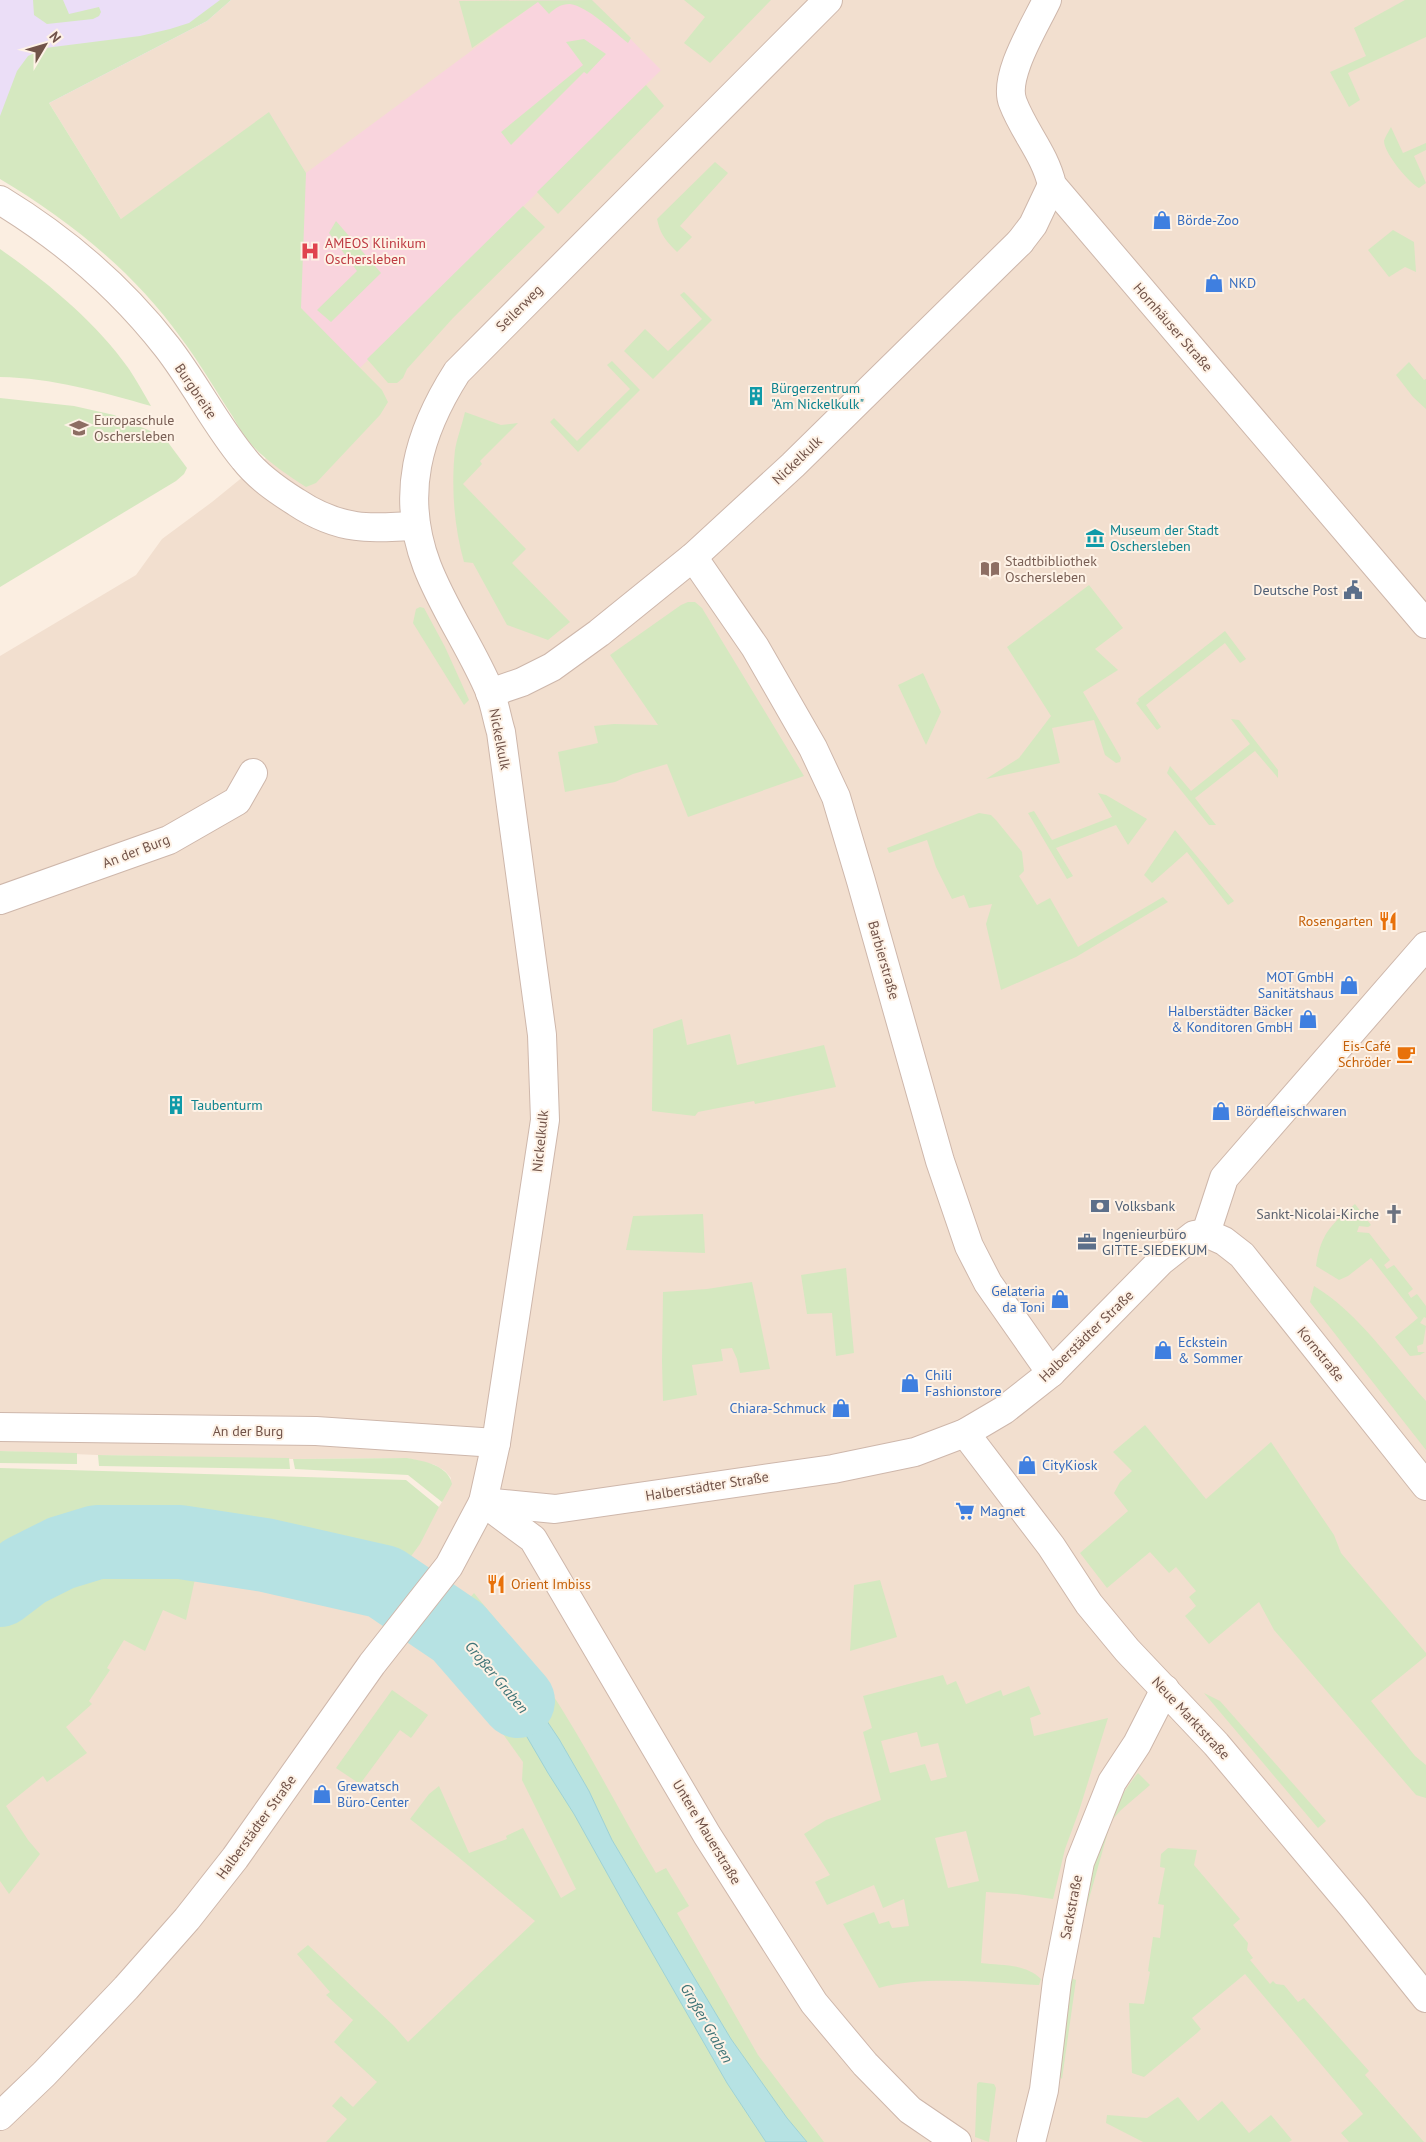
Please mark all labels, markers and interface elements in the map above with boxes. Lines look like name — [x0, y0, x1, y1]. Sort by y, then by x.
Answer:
north arrow — [20, 20, 70, 70]
text: N — [45, 28, 65, 46]
shop icon: Börde-Zoo — [1151, 209, 1173, 231]
place label: Börde-Zoo — [1177, 211, 1239, 229]
place label: AMEOS Klinikum Oschersleben — [325, 234, 426, 268]
hospital icon: AMEOS Klinikum Oschersleben — [299, 240, 321, 262]
shop icon: NKD — [1203, 272, 1225, 294]
place label: NKD — [1229, 274, 1256, 292]
street label: Hornhäuser Straße — [1129, 279, 1217, 375]
street label: Seilerweg — [492, 281, 546, 335]
street label: Burgbreite — [171, 360, 221, 422]
place label: Bürgerzentrum "Am Nickelkulk" — [771, 379, 864, 413]
building icon: Bürgerzentrum "Am Nickelkulk" — [745, 385, 767, 407]
place label: Europaschule Oschersleben — [94, 411, 175, 445]
school or university icon: Europaschule Oschersleben — [68, 417, 90, 439]
street label: Nickelkulk — [768, 432, 826, 488]
place label: Museum der Stadt Oschersleben — [1110, 521, 1219, 555]
museum icon: Museum der Stadt Oschersleben — [1084, 527, 1106, 549]
place label: Stadtbibliothek Oschersleben — [1005, 552, 1097, 586]
library icon: Stadtbibliothek Oschersleben — [979, 558, 1001, 580]
public building icon: Deutsche Post — [1342, 579, 1364, 601]
place label: Deutsche Post — [1253, 581, 1338, 599]
street label: Nickelkulk — [485, 707, 515, 772]
street label: An der Burg — [100, 830, 172, 872]
restaurant icon: Rosengarten — [1377, 910, 1399, 932]
place label: Rosengarten — [1298, 912, 1373, 930]
street label: Barbierstraße — [864, 919, 904, 1001]
place label: MOT GmbH Sanitätshaus — [1258, 968, 1334, 1002]
shop icon: MOT GmbH Sanitätshaus — [1338, 974, 1360, 996]
place label: Halberstädter Bäcker & Konditoren GmbH — [1168, 1002, 1293, 1036]
shop icon: Halberstädter Bäcker & Konditoren GmbH — [1297, 1008, 1319, 1030]
place label: Eis-Café Schröder — [1338, 1037, 1391, 1071]
cafe icon: Eis-Café Schröder — [1395, 1043, 1417, 1065]
building icon: Taubenturm — [165, 1094, 187, 1116]
place label: Taubenturm — [191, 1096, 263, 1114]
shop icon: Bördefleischwaren — [1210, 1100, 1232, 1122]
place label: Bördefleischwaren — [1236, 1102, 1347, 1120]
street label: Nickelkulk — [528, 1109, 552, 1173]
bank icon: Volksbank — [1089, 1195, 1111, 1217]
place label: Volksbank — [1114, 1197, 1175, 1215]
church icon: Sankt-Nicolai-Kirche — [1383, 1203, 1405, 1225]
place label: Sankt-Nicolai-Kirche — [1256, 1205, 1379, 1223]
place label: Ingenieurbüro GITTE-SIEDEKUM — [1102, 1225, 1207, 1259]
office icon: Ingenieurbüro GITTE-SIEDEKUM — [1076, 1231, 1098, 1253]
place label: Gelateria da Toni — [991, 1282, 1045, 1316]
street label: Halberstädter Straße — [1035, 1286, 1137, 1386]
shop icon: Gelateria da Toni — [1049, 1288, 1071, 1310]
street label: Kornstraße — [1293, 1323, 1349, 1385]
place label: Eckstein & Sommer — [1178, 1333, 1243, 1367]
shop icon: Eckstein & Sommer — [1152, 1339, 1174, 1361]
place label: Chili Fashionstore — [925, 1366, 1002, 1400]
shop icon: Chili Fashionstore — [899, 1372, 921, 1394]
shop icon: Chiara-Schmuck — [830, 1397, 852, 1419]
place label: Chiara-Schmuck — [730, 1399, 826, 1417]
street label: An der Burg — [213, 1422, 283, 1440]
shop icon: CityKiosk — [1016, 1454, 1038, 1476]
place label: CityKiosk — [1042, 1456, 1098, 1474]
street label: Halberstädter Straße — [644, 1467, 770, 1505]
supermarket icon: Magnet — [954, 1500, 976, 1522]
place label: Magnet — [980, 1502, 1025, 1520]
restaurant icon: Orient Imbiss — [485, 1573, 507, 1595]
place label: Orient Imbiss — [511, 1575, 591, 1593]
water label: Großer Graben — [461, 1637, 533, 1717]
street label: Neue Marktstraße — [1148, 1673, 1234, 1763]
street label: Halberstädter Straße — [212, 1771, 300, 1883]
street label: Untere Mauerstraße — [669, 1776, 745, 1888]
place label: Grewatsch Büro-Center — [337, 1777, 409, 1811]
shop icon: Grewatsch Büro-Center — [311, 1783, 333, 1805]
street label: Sackstraße — [1056, 1873, 1086, 1941]
water label: Großer Graben — [677, 1980, 738, 2066]

